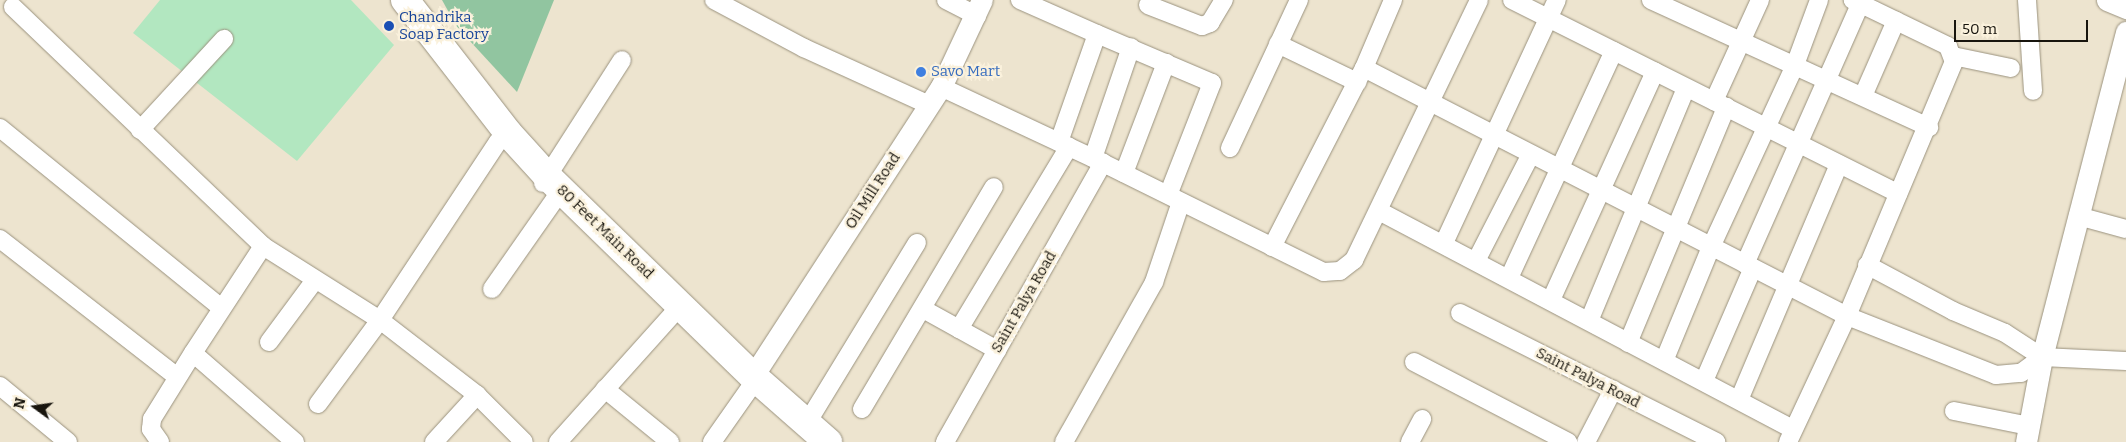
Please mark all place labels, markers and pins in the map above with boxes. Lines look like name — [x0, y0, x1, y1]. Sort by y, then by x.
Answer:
place label: Chandrika Soap Factory — [399, 8, 489, 43]
marker: Chandrika Soap Factory — [383, 20, 395, 32]
place label: Savo Mart — [931, 63, 1000, 81]
marker: Savo Mart — [915, 66, 927, 78]

